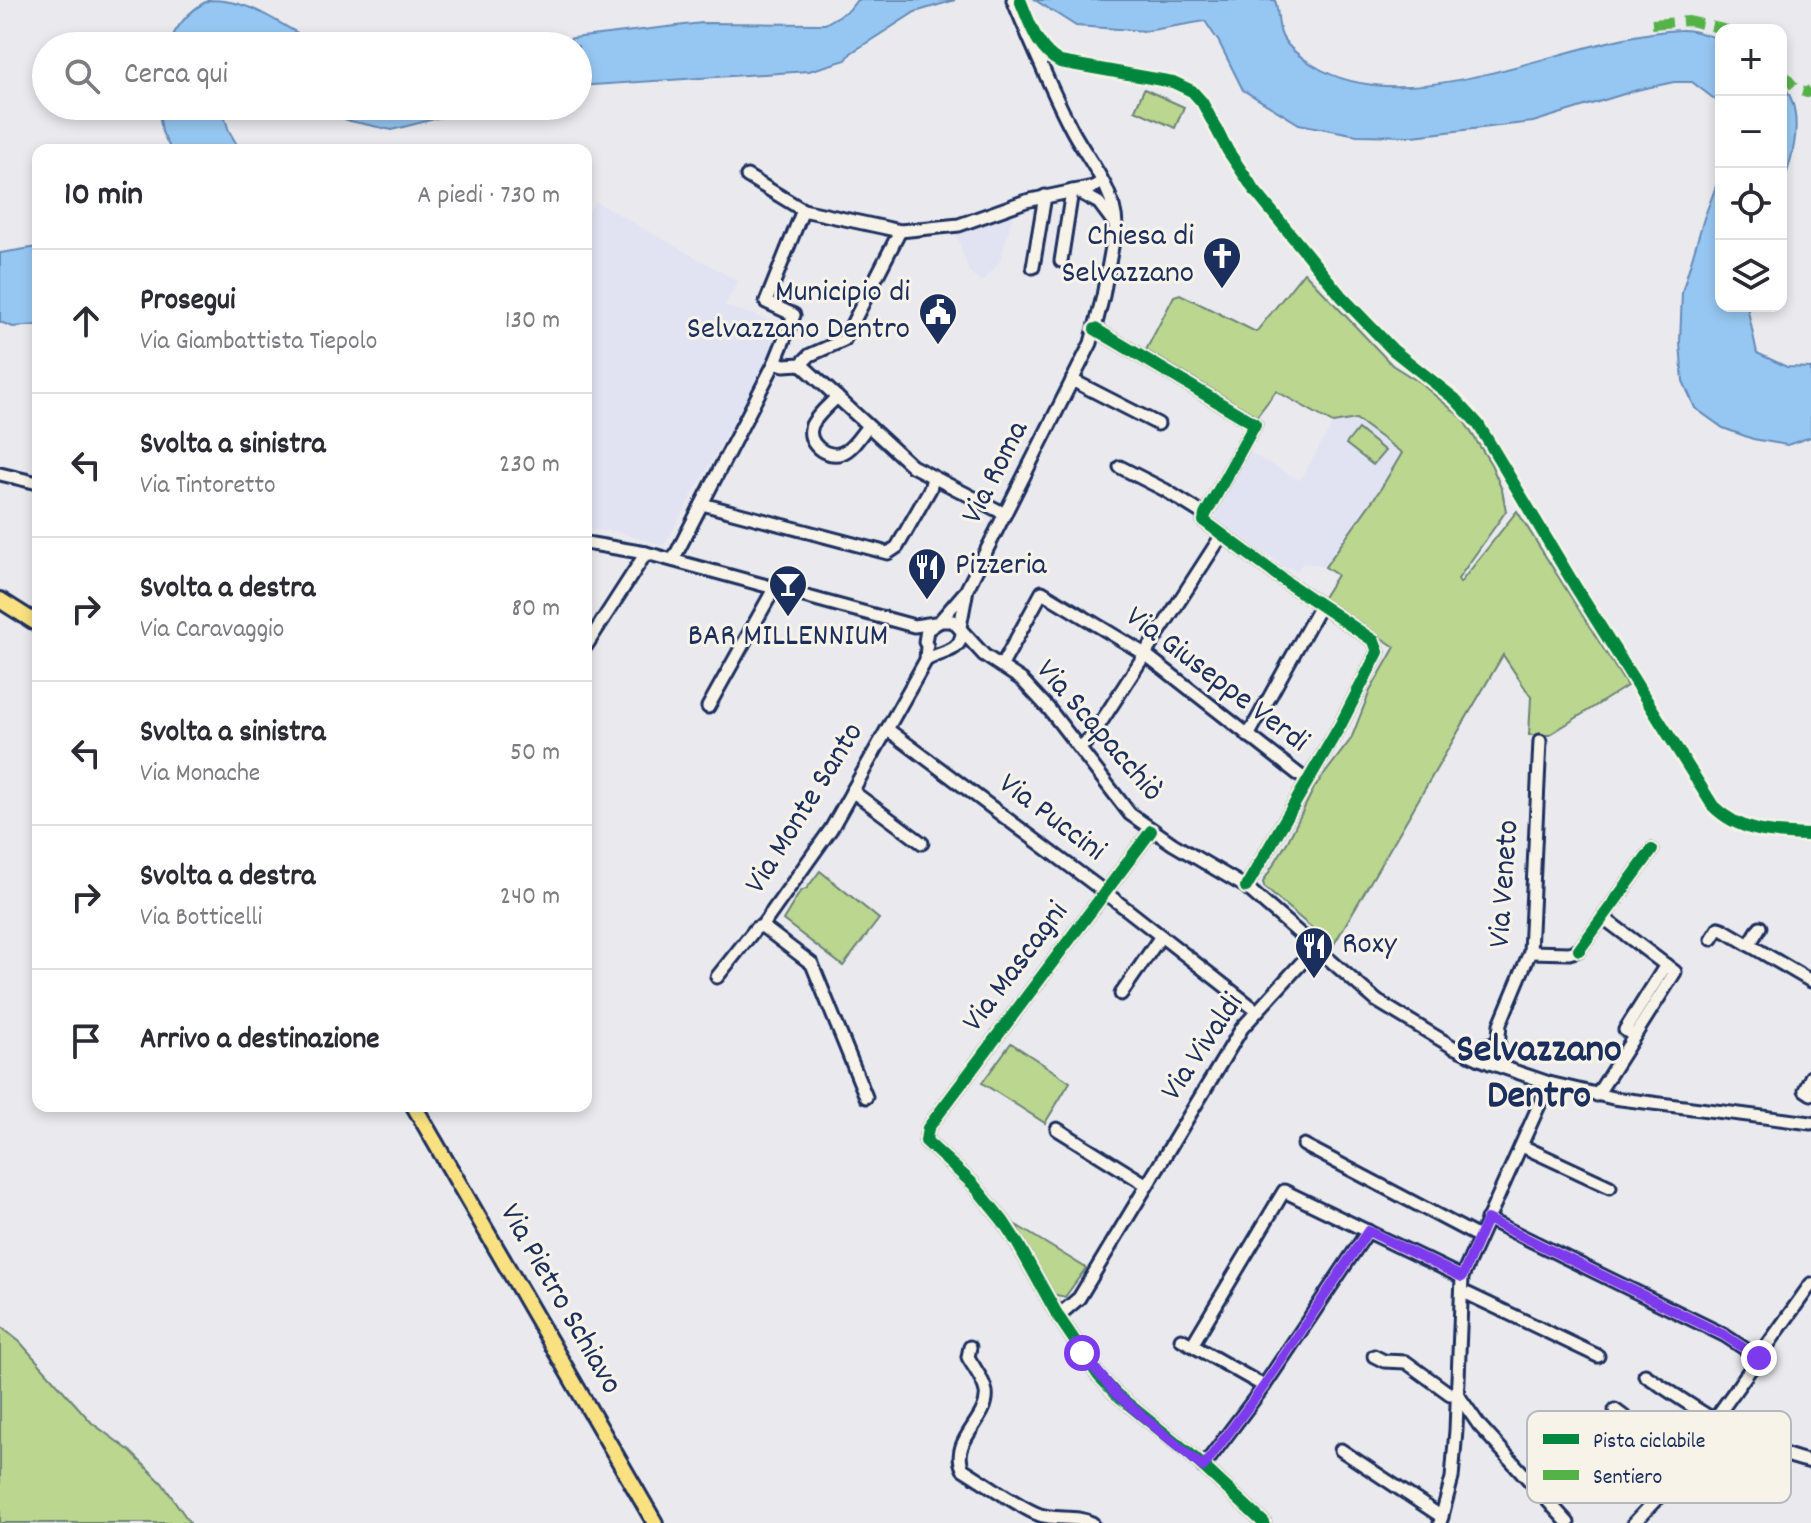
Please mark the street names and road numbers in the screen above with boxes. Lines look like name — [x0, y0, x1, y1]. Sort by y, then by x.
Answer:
street label: Via Roma — [951, 412, 1043, 533]
street label: Via Giuseppe Verdi — [1114, 596, 1318, 766]
street label: Via Scapacchiò — [1023, 651, 1173, 813]
street label: Via Monte Santo — [735, 714, 877, 904]
street label: Via Puccini — [988, 763, 1115, 875]
street label: Via Veneto — [1479, 819, 1533, 949]
street label: Via Mascagni — [952, 893, 1082, 1043]
street label: Via Vivaldi — [1151, 985, 1257, 1111]
street label: Via Pietro Schiavo — [486, 1196, 632, 1404]

